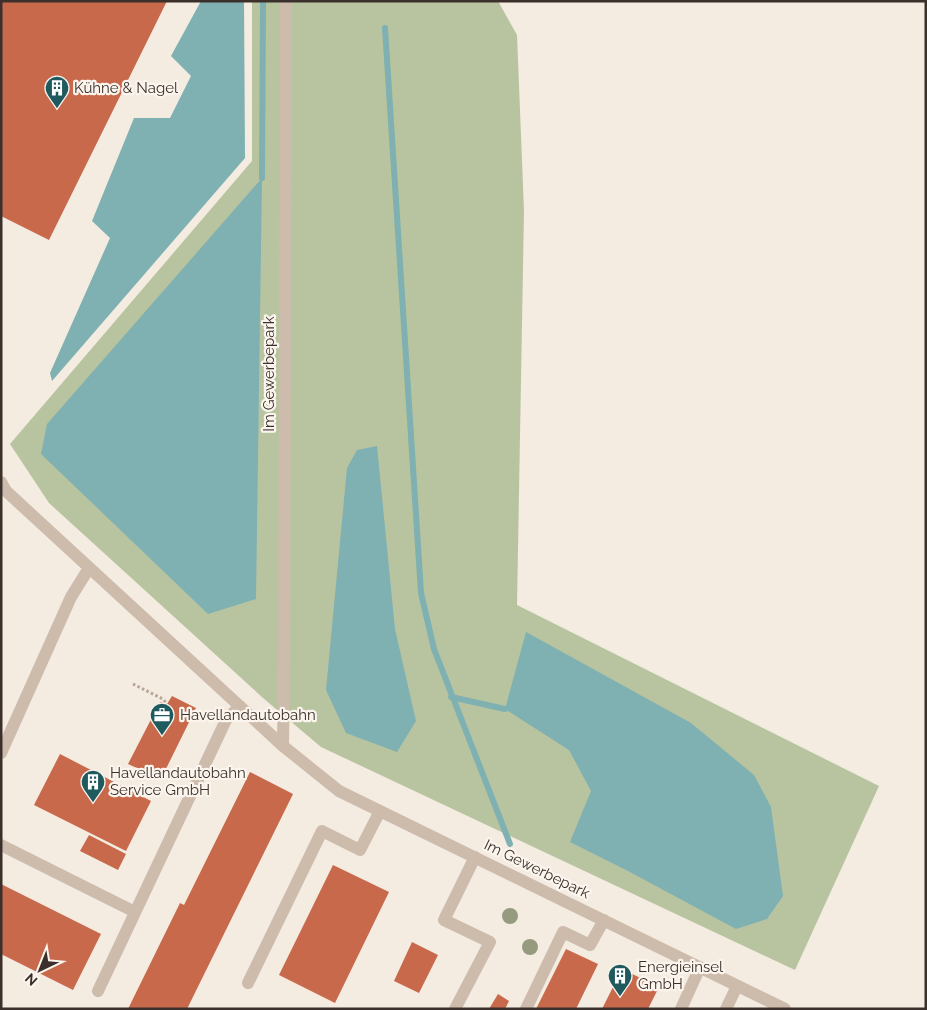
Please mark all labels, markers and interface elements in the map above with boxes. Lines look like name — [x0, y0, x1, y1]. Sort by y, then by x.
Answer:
building icon: Kühne & Nagel — [44, 75, 70, 109]
place label: Kühne & Nagel — [74, 79, 179, 97]
street label: Im Gewerbepark — [260, 316, 278, 432]
office icon: Havellandautobahn — [149, 702, 175, 736]
place label: Havellandautobahn — [180, 706, 316, 724]
place label: Havellandautobahn Service GmbH — [110, 764, 246, 799]
building icon: Havellandautobahn Service GmbH — [80, 769, 106, 803]
street label: Im Gewerbepark — [481, 836, 593, 902]
north arrow — [15, 945, 65, 995]
place label: Energieinsel GmbH — [638, 958, 724, 993]
building icon: Energieinsel GmbH — [607, 963, 633, 997]
text: N — [22, 970, 40, 989]

